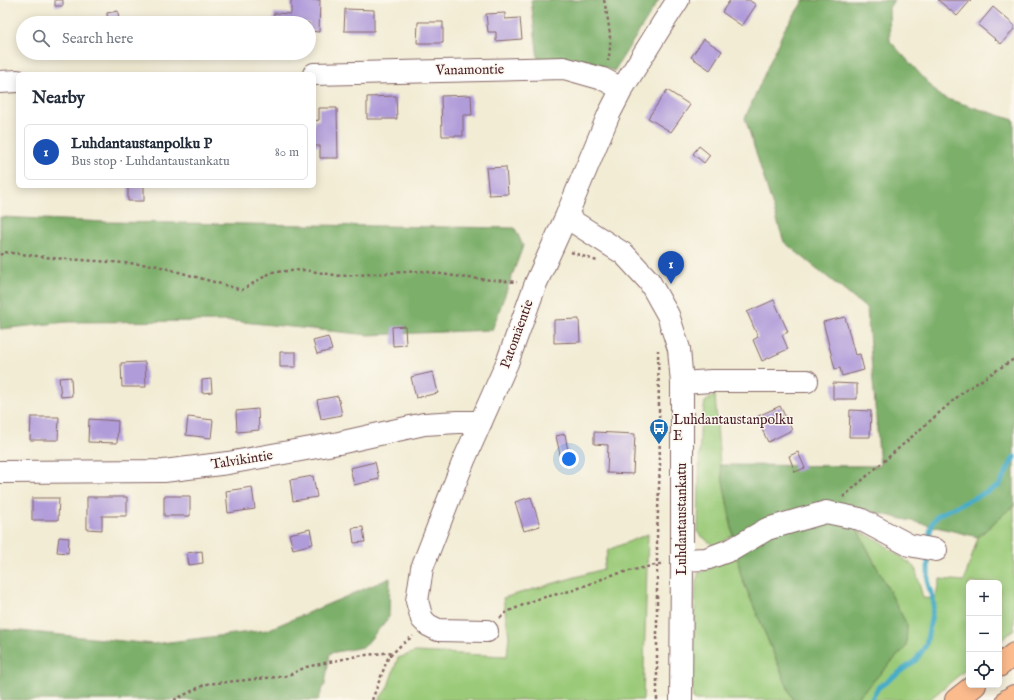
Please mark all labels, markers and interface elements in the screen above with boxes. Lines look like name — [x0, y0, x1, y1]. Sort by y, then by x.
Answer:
search box — [16, 16, 316, 60]
icon: search — [30, 27, 52, 49]
text: Search here — [62, 29, 133, 48]
street label: Vanamontie — [435, 60, 505, 80]
text: Nearby — [32, 88, 85, 109]
text: Luhdantaustanpolku P — [71, 134, 212, 153]
text: 1 — [44, 144, 48, 161]
text: 80 m — [275, 144, 299, 161]
text: Bus stop · Luhdantaustankatu — [71, 153, 230, 170]
pin: 1 — [658, 251, 684, 284]
street label: Patomäentie — [496, 297, 538, 371]
place label: Luhdantaustanpolku E — [673, 411, 794, 445]
bus stop icon: Luhdantaustanpolku E — [648, 417, 670, 445]
street label: Talvikintie — [210, 446, 275, 474]
your location — [559, 449, 579, 469]
street label: Luhdantaustankatu — [673, 463, 691, 575]
map controls — [966, 580, 1002, 688]
button: + — [966, 580, 1002, 616]
button: − — [966, 616, 1002, 652]
button: locate — [966, 652, 1002, 688]

